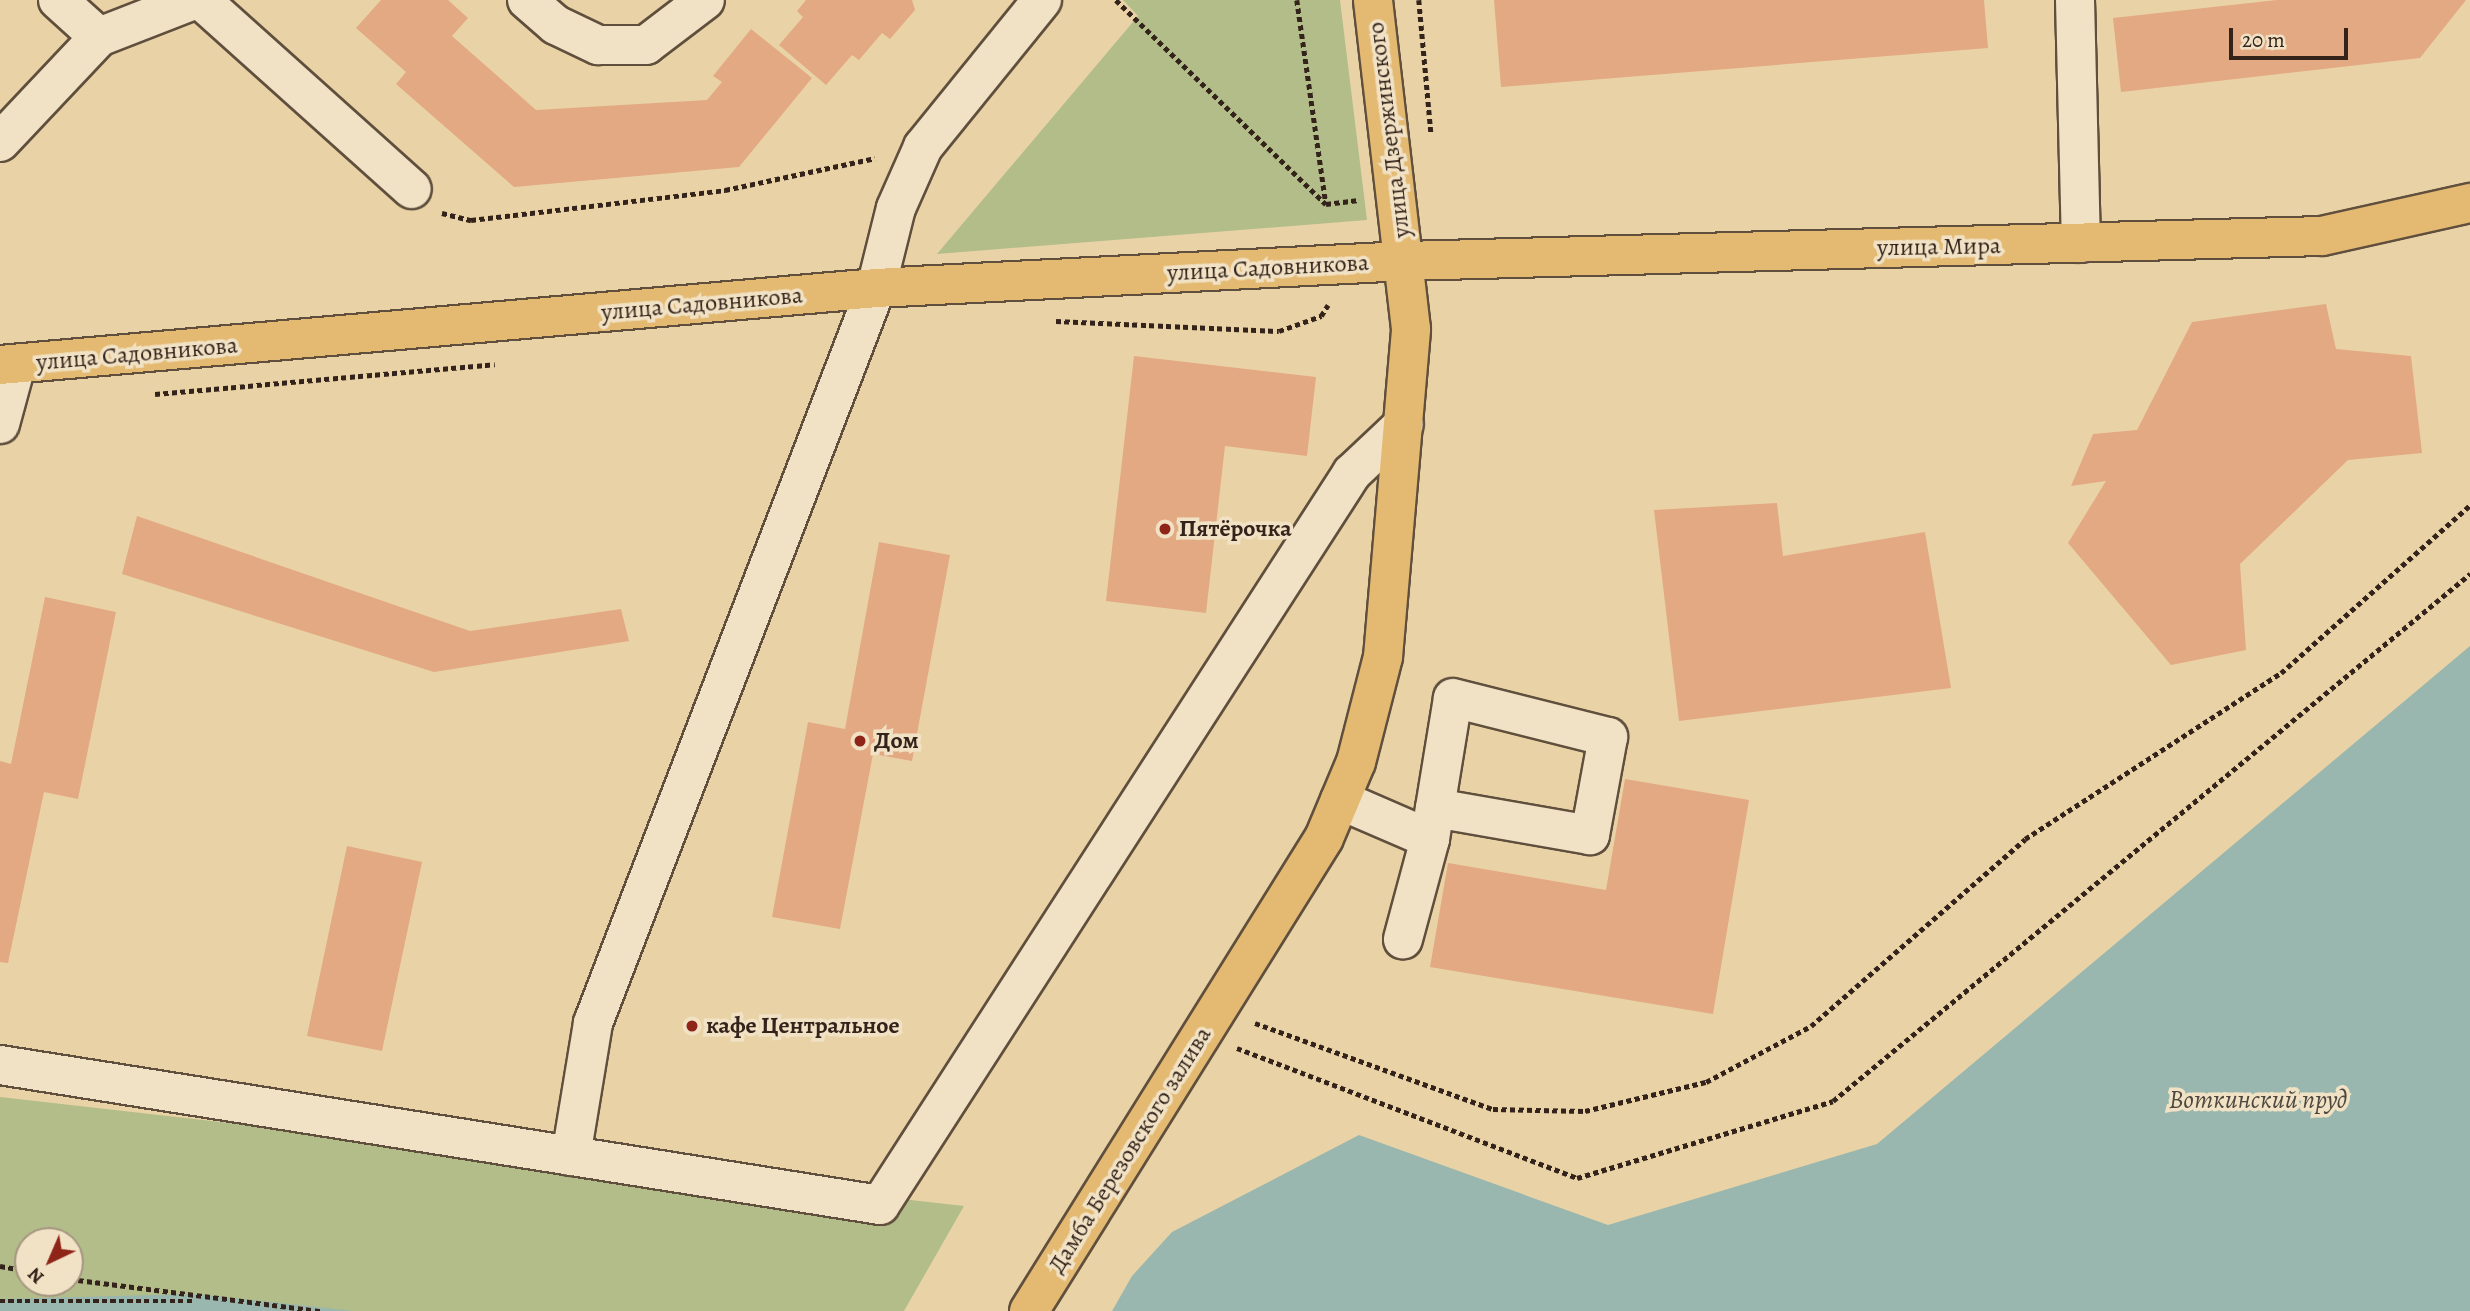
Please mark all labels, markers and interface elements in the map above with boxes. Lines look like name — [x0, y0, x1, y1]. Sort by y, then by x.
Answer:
scale bar — [2232, 14, 2351, 58]
street label: улица Дзержинского — [1361, 20, 1417, 240]
text: 20 m — [2242, 26, 2285, 54]
street label: улица Мира — [1877, 232, 2001, 262]
street label: улица Садовникова — [1166, 248, 1370, 288]
street label: улица Садовникова — [600, 281, 804, 327]
street label: улица Садовникова — [35, 331, 239, 377]
place label: Пятёрочка — [1179, 515, 1292, 543]
marker: Пятёрочка — [1157, 521, 1173, 537]
place label: Дом — [874, 727, 919, 755]
marker: Дом — [852, 733, 868, 749]
place label: кафе Центральное — [706, 1012, 900, 1040]
marker: кафе Центральное — [684, 1018, 700, 1034]
street label: Дамба Березовского залива — [1042, 1022, 1218, 1278]
water label: Воткинский пруд — [2169, 1084, 2347, 1116]
north arrow — [14, 1227, 84, 1297]
text: N — [22, 1262, 50, 1290]

